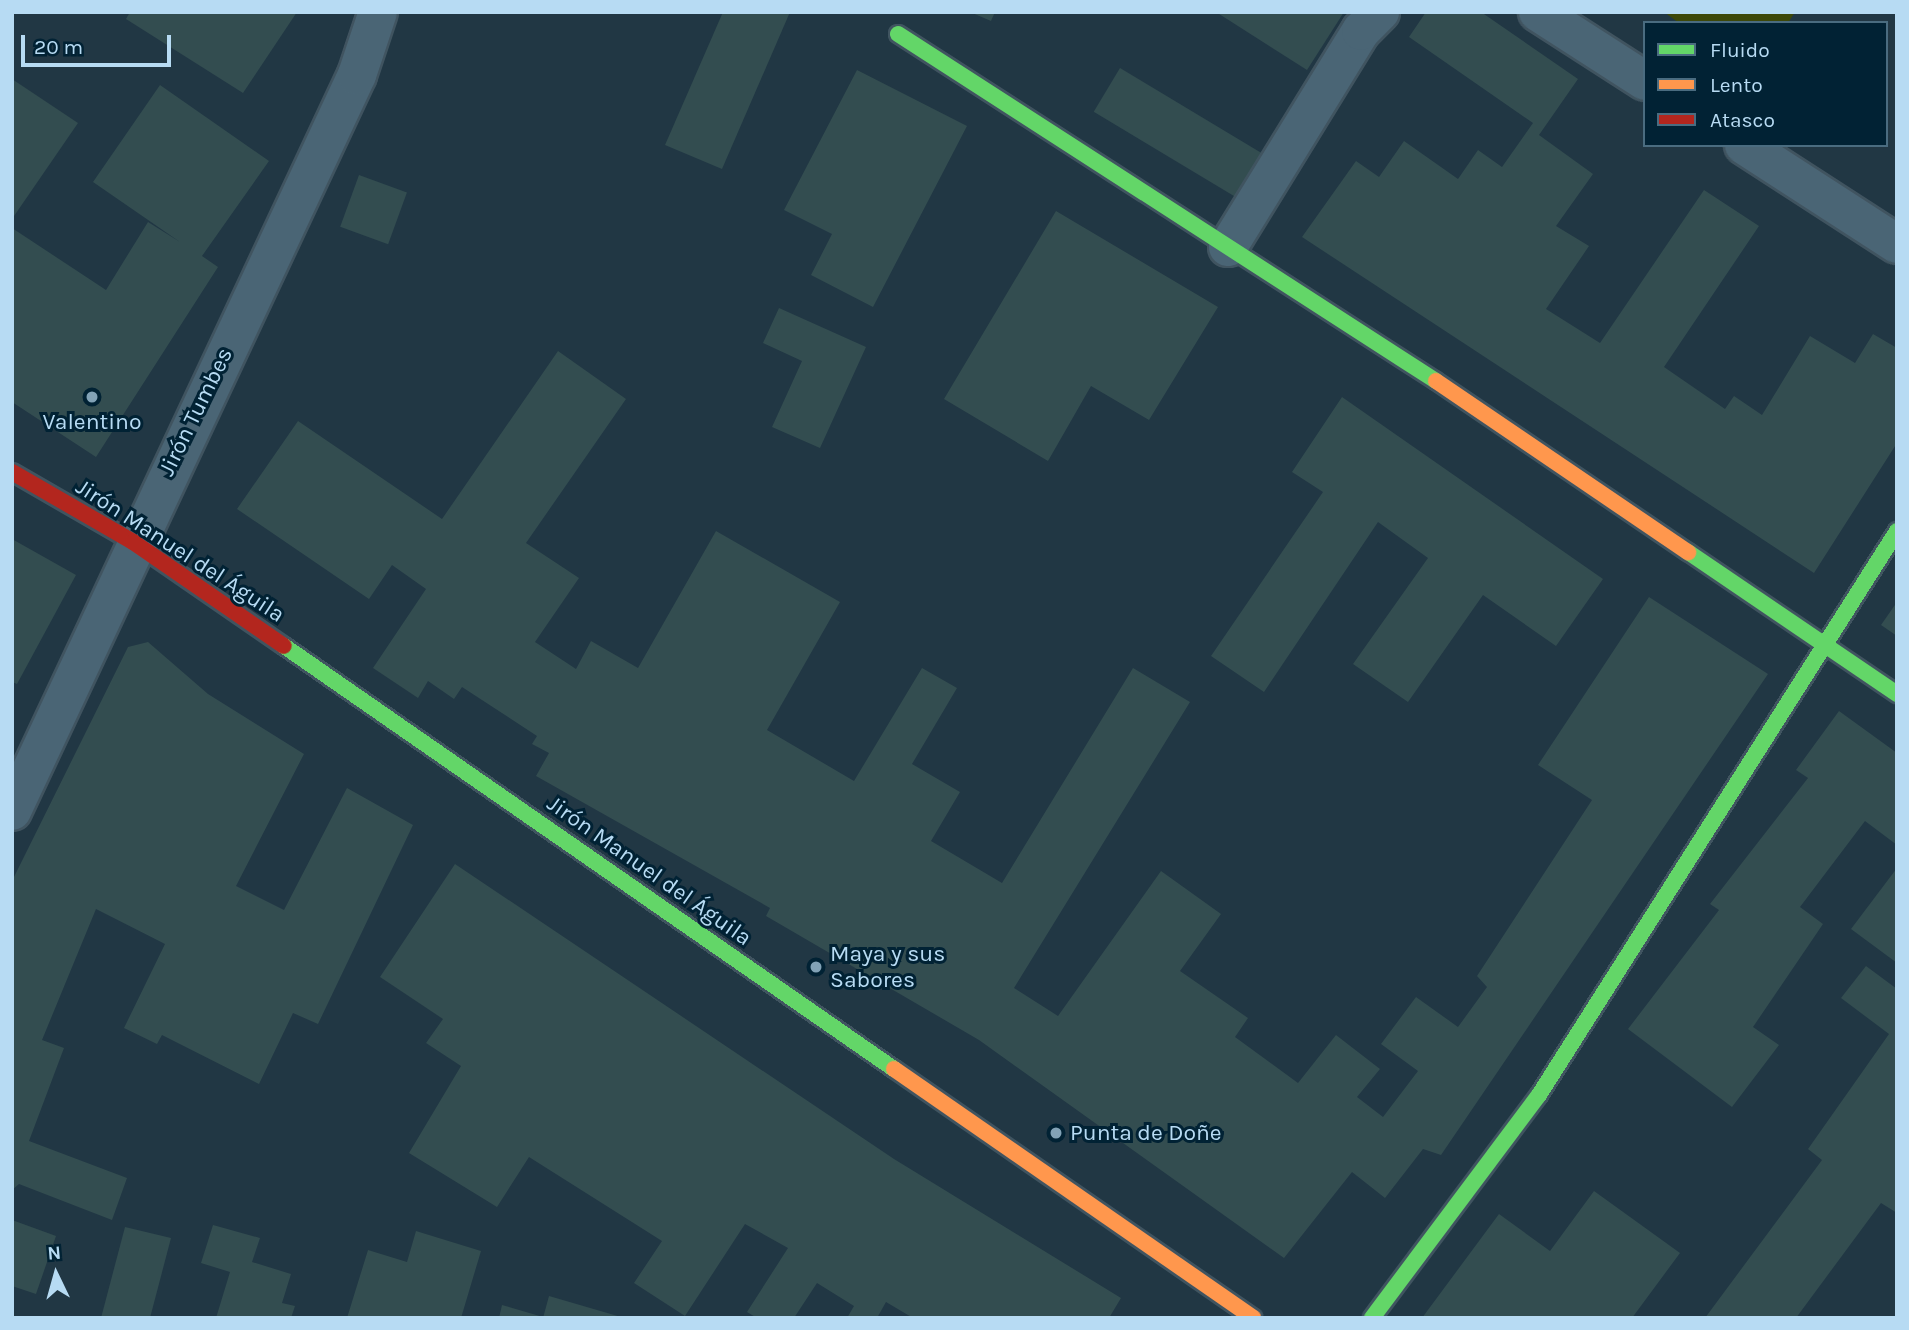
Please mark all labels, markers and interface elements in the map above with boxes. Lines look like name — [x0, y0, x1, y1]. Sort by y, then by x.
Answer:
scale bar — [24, 21, 175, 65]
legend — [1643, 21, 1888, 147]
text: 20 m — [34, 35, 83, 59]
text: Fluido — [1710, 38, 1770, 62]
text: Lento — [1710, 73, 1763, 97]
text: Atasco — [1710, 108, 1775, 132]
street label: Jirón Tumbes — [153, 343, 239, 481]
marker: Valentino — [84, 389, 100, 405]
place label: Valentino — [43, 408, 141, 436]
street label: Jirón Manuel del Águila — [70, 473, 290, 629]
street label: Jirón Manuel del Águila — [541, 790, 757, 952]
place label: Maya y sus Sabores — [830, 940, 945, 994]
marker: Maya y sus Sabores — [808, 959, 824, 975]
place label: Punta de Doñe — [1070, 1119, 1222, 1147]
marker: Punta de Doñe — [1048, 1125, 1064, 1141]
north arrow — [21, 1239, 91, 1309]
text: N — [46, 1242, 62, 1265]

